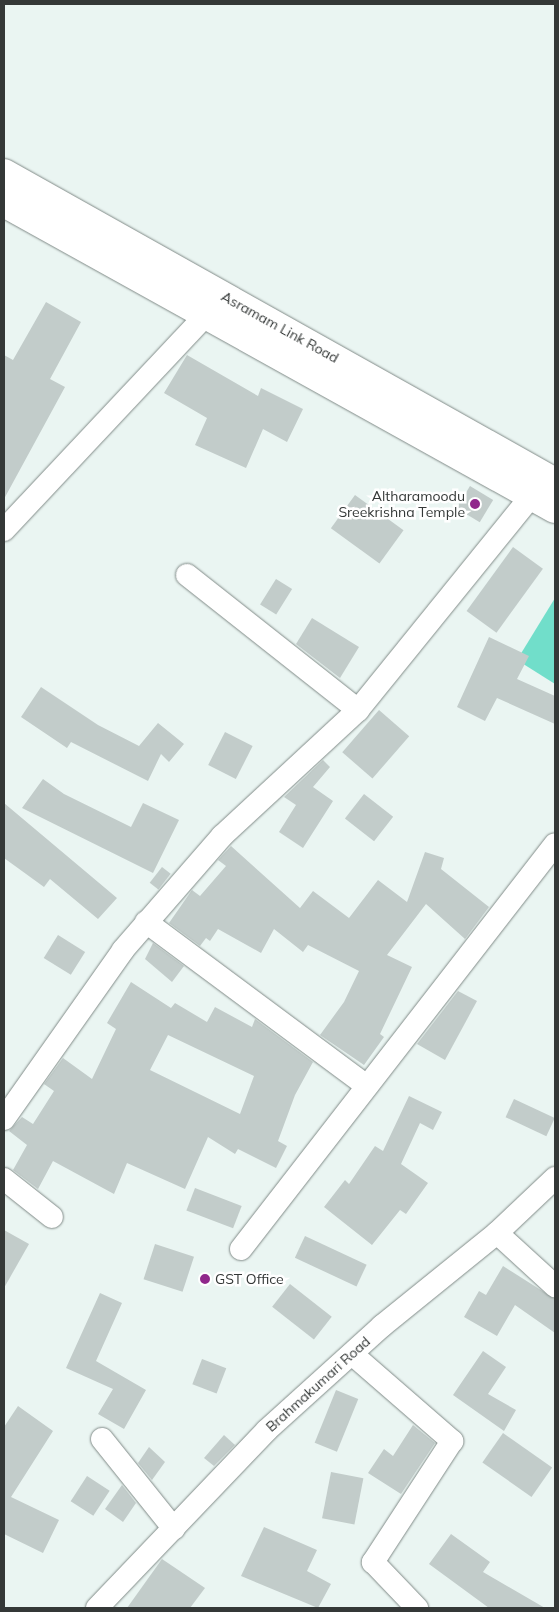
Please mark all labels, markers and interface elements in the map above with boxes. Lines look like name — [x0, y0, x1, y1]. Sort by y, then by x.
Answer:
street label: Asramam Link Road — [218, 288, 342, 366]
place label: Altharamoodu Sreekrishna Temple — [338, 488, 465, 520]
marker: Altharamoodu Sreekrishna Temple — [469, 498, 481, 510]
place label: GST Office — [215, 1271, 284, 1287]
marker: GST Office — [199, 1273, 211, 1285]
street label: Brahmakumari Road — [263, 1333, 373, 1435]

